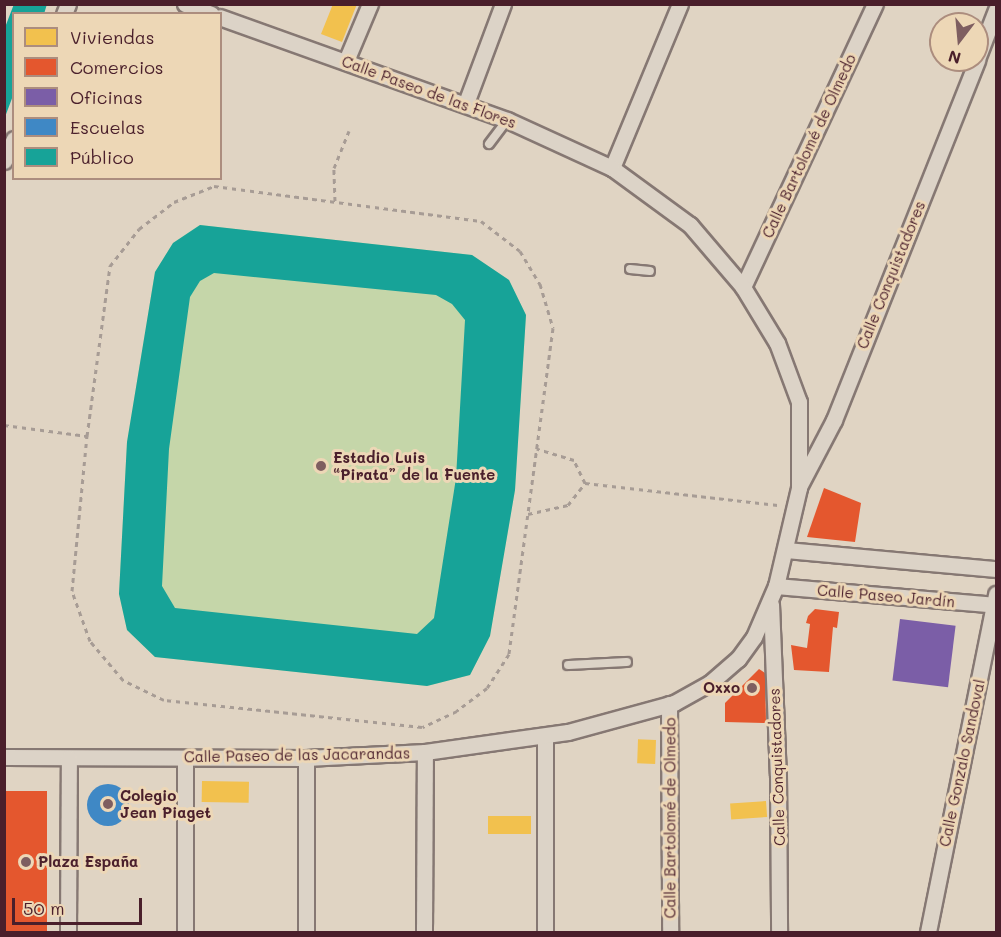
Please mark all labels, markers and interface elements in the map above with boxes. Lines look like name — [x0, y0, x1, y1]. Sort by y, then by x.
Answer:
legend — [12, 12, 222, 180]
north arrow — [929, 12, 989, 72]
text: Viviendas — [70, 25, 155, 49]
text: N — [946, 46, 963, 70]
street label: Calle Bartolomé de Olmedo — [758, 51, 860, 241]
street label: Calle Paseo de las Flores — [339, 52, 519, 132]
text: Comercios — [70, 55, 164, 79]
text: Oficinas — [70, 85, 143, 109]
text: Escuelas — [70, 115, 145, 139]
text: Público — [70, 145, 134, 169]
street label: Calle Conquistadores — [853, 199, 929, 351]
place label: Estadio Luis “Pirata” de la Fuente — [333, 448, 495, 483]
marker: Estadio Luis “Pirata” de la Fuente — [314, 459, 328, 473]
street label: Calle Paseo Jardín — [816, 581, 956, 611]
street label: Calle Gonzalo Sandoval — [935, 678, 989, 848]
place label: Oxxo — [703, 679, 740, 697]
marker: Oxxo — [745, 681, 759, 695]
street label: Calle Conquistadores — [765, 688, 789, 846]
street label: Calle Bartolomé de Olmedo — [661, 718, 679, 918]
street label: Calle Paseo de las Jacarandas — [184, 744, 410, 766]
place label: Colegio Jean Piaget — [120, 786, 211, 821]
marker: Colegio Jean Piaget — [101, 797, 115, 811]
place label: Plaza España — [38, 853, 138, 871]
marker: Plaza España — [19, 855, 33, 869]
scale bar — [15, 886, 146, 924]
text: 50 m — [23, 896, 65, 920]

